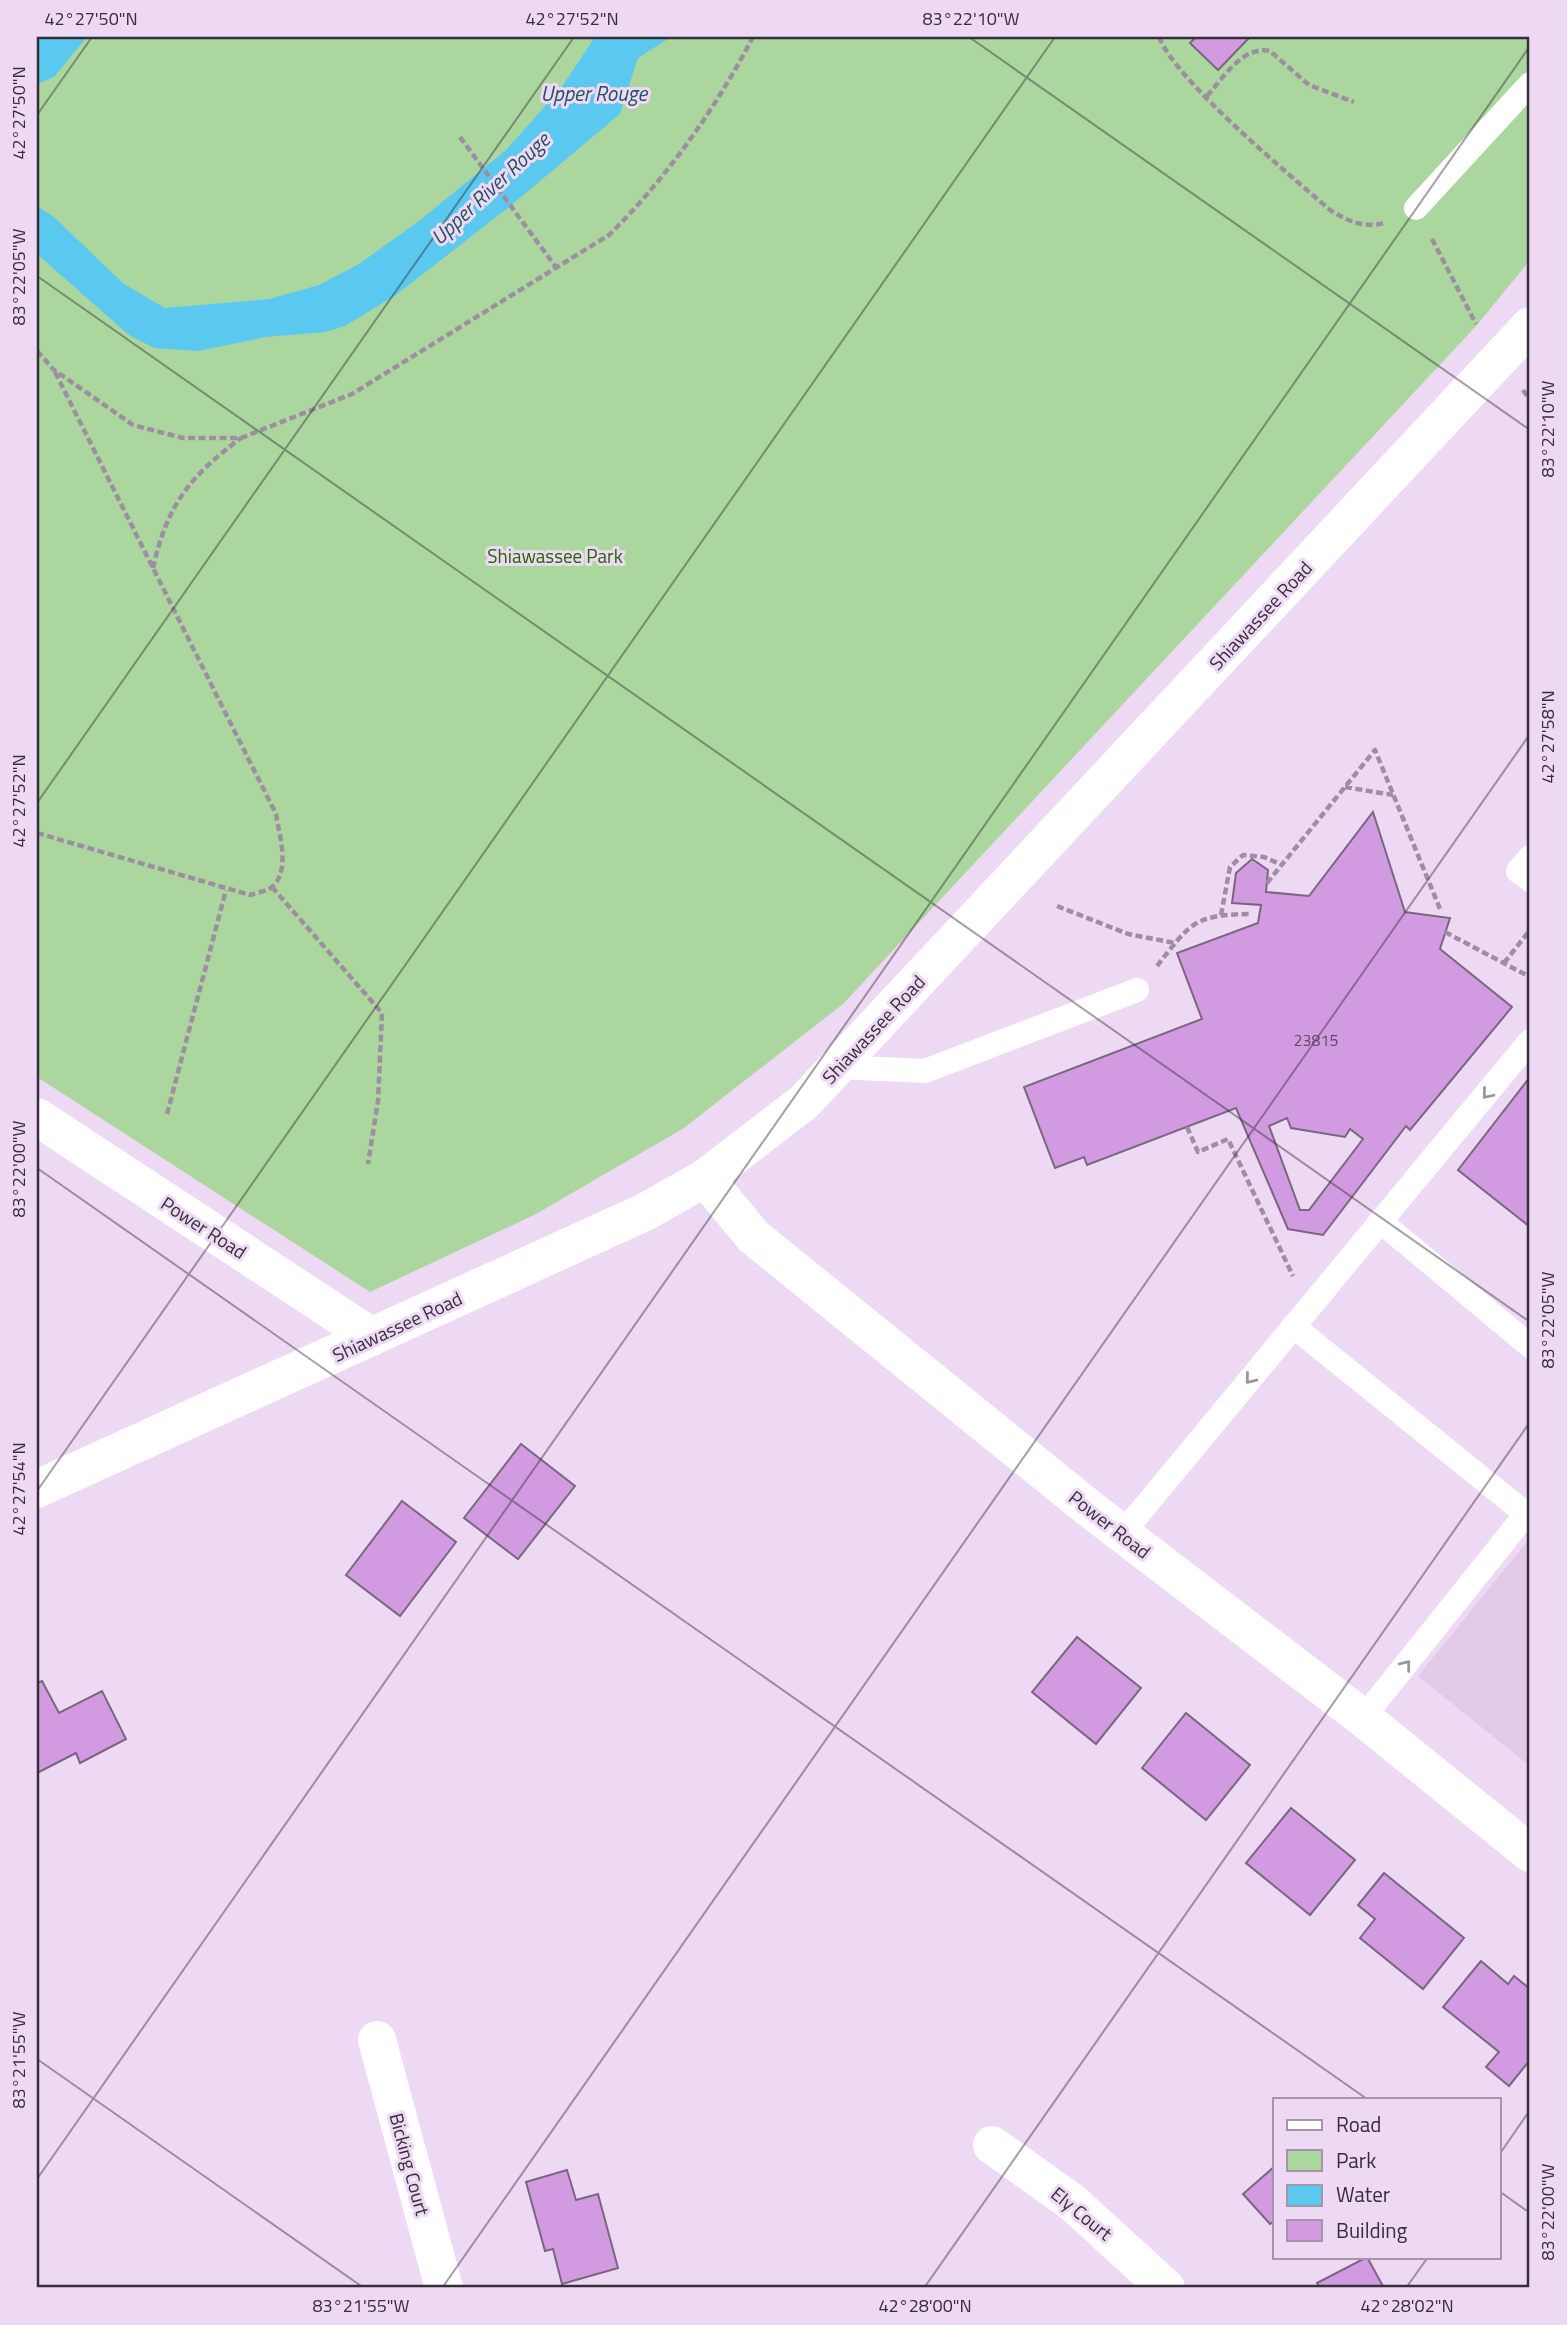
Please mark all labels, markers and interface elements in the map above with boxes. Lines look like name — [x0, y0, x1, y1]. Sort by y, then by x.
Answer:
text: 42°27'50"N — [44, 5, 138, 32]
text: 42°27'52"N — [525, 5, 619, 32]
text: 83°22'10"W — [923, 5, 1020, 32]
text: 42°27'50"N — [5, 66, 32, 160]
water label: Upper Rouge — [541, 77, 648, 109]
water label: Upper River Rouge — [423, 123, 558, 252]
text: 83°22'05"W — [5, 228, 32, 325]
text: 83°22'10"W — [1534, 380, 1561, 477]
park label: Shiawassee Park — [487, 541, 623, 570]
street label: Shiawassee Road — [1202, 554, 1318, 676]
text: 42°27'58"N — [1534, 690, 1561, 784]
text: 42°27'52"N — [5, 754, 32, 848]
street label: Shiawassee Road — [815, 968, 931, 1090]
house number: 23815 — [1294, 1028, 1338, 1052]
one-way arrow — [1482, 1086, 1495, 1098]
text: 83°22'00"W — [5, 1120, 32, 1217]
street label: Power Road — [155, 1188, 253, 1266]
text: 83°22'05"W — [1534, 1271, 1561, 1368]
street label: Shiawassee Road — [327, 1283, 467, 1369]
one-way arrow — [1246, 1371, 1258, 1384]
text: 42°27'54"N — [5, 1442, 32, 1536]
street label: Power Road — [1063, 1483, 1157, 1565]
one-way arrow — [1397, 1661, 1410, 1673]
text: 83°21'55"W — [5, 2011, 32, 2108]
legend — [1273, 2098, 1500, 2258]
text: Road — [1336, 2108, 1381, 2140]
street label: Bicking Court — [382, 2109, 438, 2219]
text: Park — [1336, 2144, 1376, 2176]
text: 83°22'00"W — [1534, 2163, 1561, 2260]
text: Water — [1336, 2178, 1390, 2210]
street label: Ely Court — [1045, 2179, 1119, 2247]
text: Building — [1336, 2214, 1408, 2246]
text: 83°21'55"W — [313, 2292, 410, 2319]
text: 42°28'00"N — [878, 2292, 972, 2319]
text: 42°28'02"N — [1360, 2292, 1454, 2319]

